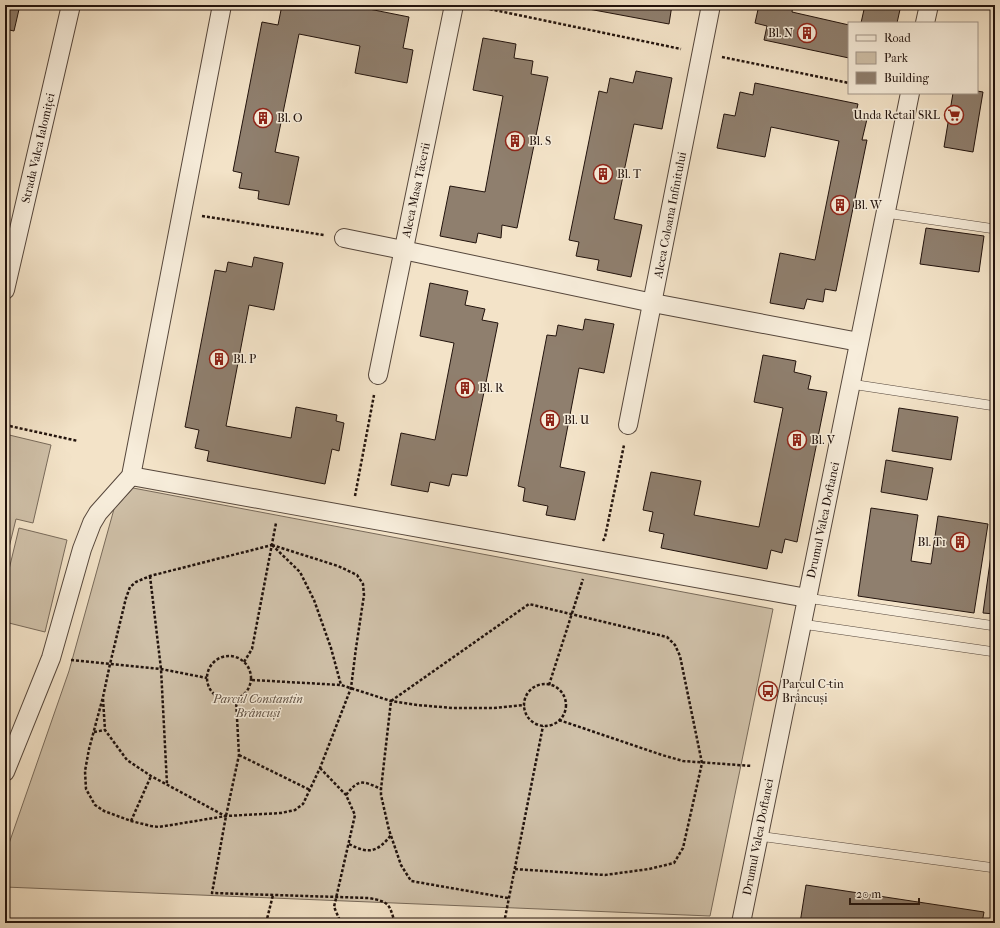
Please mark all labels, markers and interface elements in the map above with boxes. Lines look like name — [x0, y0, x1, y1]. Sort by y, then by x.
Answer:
building icon: Bl. N — [796, 22, 818, 44]
legend — [848, 22, 978, 94]
place label: Bl. N — [768, 26, 793, 40]
text: Road — [884, 31, 911, 45]
text: Park — [884, 51, 909, 65]
text: Building — [884, 71, 929, 85]
street label: Strada Valea Ialomiței — [19, 91, 58, 204]
supermarket icon: Unda Retail SRL — [943, 104, 965, 126]
building icon: Bl. O — [252, 107, 274, 129]
place label: Unda Retail SRL — [853, 108, 941, 122]
place label: Bl. O — [277, 111, 303, 125]
building icon: Bl. S — [504, 130, 526, 152]
place label: Bl. S — [529, 134, 551, 148]
street label: Aleea Masa Tăcerii — [399, 141, 433, 240]
street label: Aleea Coloana Infinitului — [651, 150, 689, 280]
building icon: Bl. T — [592, 163, 614, 185]
place label: Bl. T — [617, 167, 642, 181]
building icon: Bl. W — [829, 194, 851, 216]
place label: Bl. W — [854, 198, 883, 212]
building icon: Bl. P — [208, 348, 230, 370]
place label: Bl. P — [233, 352, 256, 366]
building icon: Bl. R — [454, 377, 476, 399]
place label: Bl. R — [479, 381, 505, 395]
building icon: Bl. U — [539, 409, 561, 431]
place label: Bl. U — [564, 413, 590, 427]
building icon: Bl. V — [786, 429, 808, 451]
place label: Bl. V — [811, 433, 836, 447]
street label: Drumul Valea Doftanei — [804, 460, 842, 580]
building icon: Bl. T1 — [949, 531, 971, 553]
place label: Bl. T1 — [918, 535, 946, 549]
place label: Parcul C-tin Brâncuși — [782, 677, 844, 705]
bus stop icon: Parcul C-tin Brâncuși — [757, 680, 779, 702]
park label: Parcul Constantin Brâncuși — [212, 692, 303, 720]
street label: Drumul Valea Doftanei — [740, 777, 776, 897]
scale bar — [850, 880, 919, 906]
text: 20 m — [856, 887, 881, 901]

